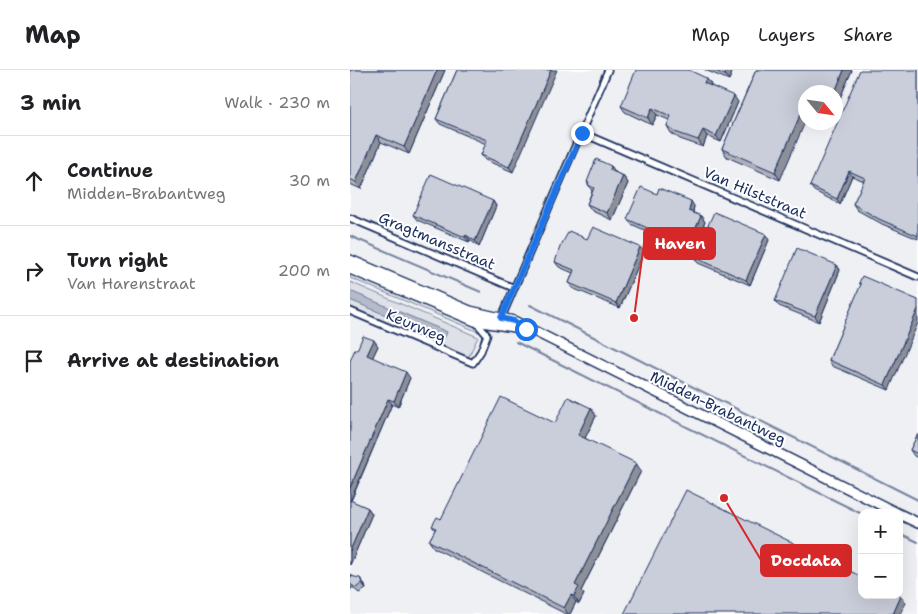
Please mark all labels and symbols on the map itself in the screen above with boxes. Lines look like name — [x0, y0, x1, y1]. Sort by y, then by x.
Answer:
north arrow — [798, 85, 843, 130]
route end — [571, 122, 594, 145]
street label: Van Hilststraat — [700, 162, 810, 224]
street label: Gragtmansstraat — [376, 207, 498, 275]
callout: Haven — [644, 228, 715, 259]
text: Haven — [654, 233, 706, 254]
street label: Keurweg — [383, 304, 449, 348]
route start — [515, 318, 538, 341]
street label: Midden-Brabantweg — [647, 366, 789, 450]
callout: Docdata — [761, 545, 851, 576]
text: Docdata — [771, 550, 841, 571]

